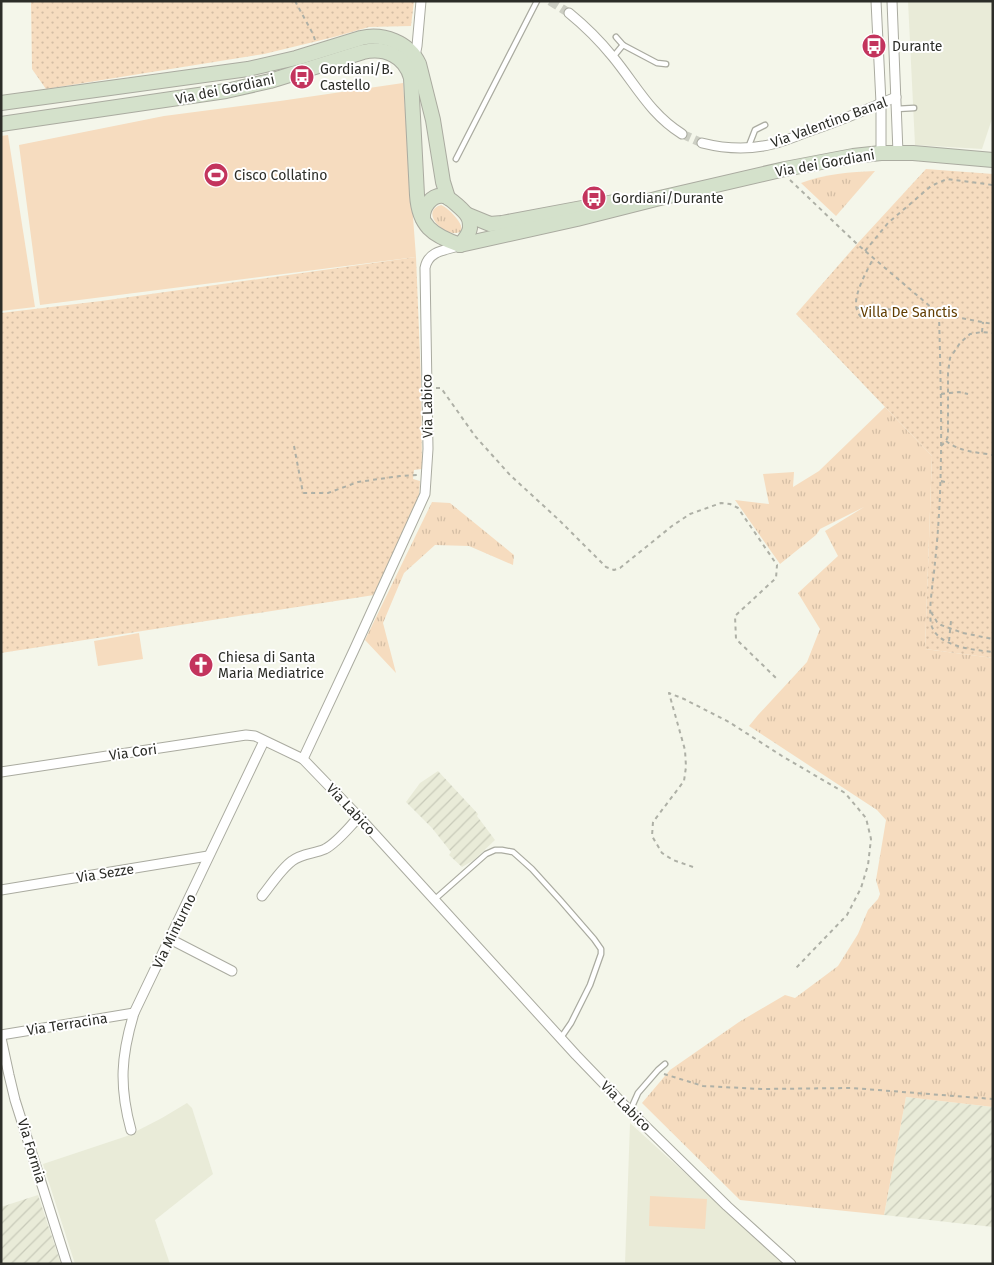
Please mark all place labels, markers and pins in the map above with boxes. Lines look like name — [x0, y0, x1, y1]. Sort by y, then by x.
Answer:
bus stop icon: Durante — [861, 33, 887, 59]
place label: Durante — [892, 38, 942, 55]
place label: Gordiani/B. Castello — [320, 61, 393, 94]
bus stop icon: Gordiani/B. Castello — [289, 64, 315, 90]
sports icon: Cisco Collatino — [203, 162, 229, 188]
place label: Cisco Collatino — [234, 167, 328, 184]
bus stop icon: Gordiani/Durante — [581, 185, 607, 211]
place label: Gordiani/Durante — [612, 190, 724, 207]
place label: Chiesa di Santa Maria Mediatrice — [218, 649, 324, 682]
church icon: Chiesa di Santa Maria Mediatrice — [188, 652, 214, 678]

